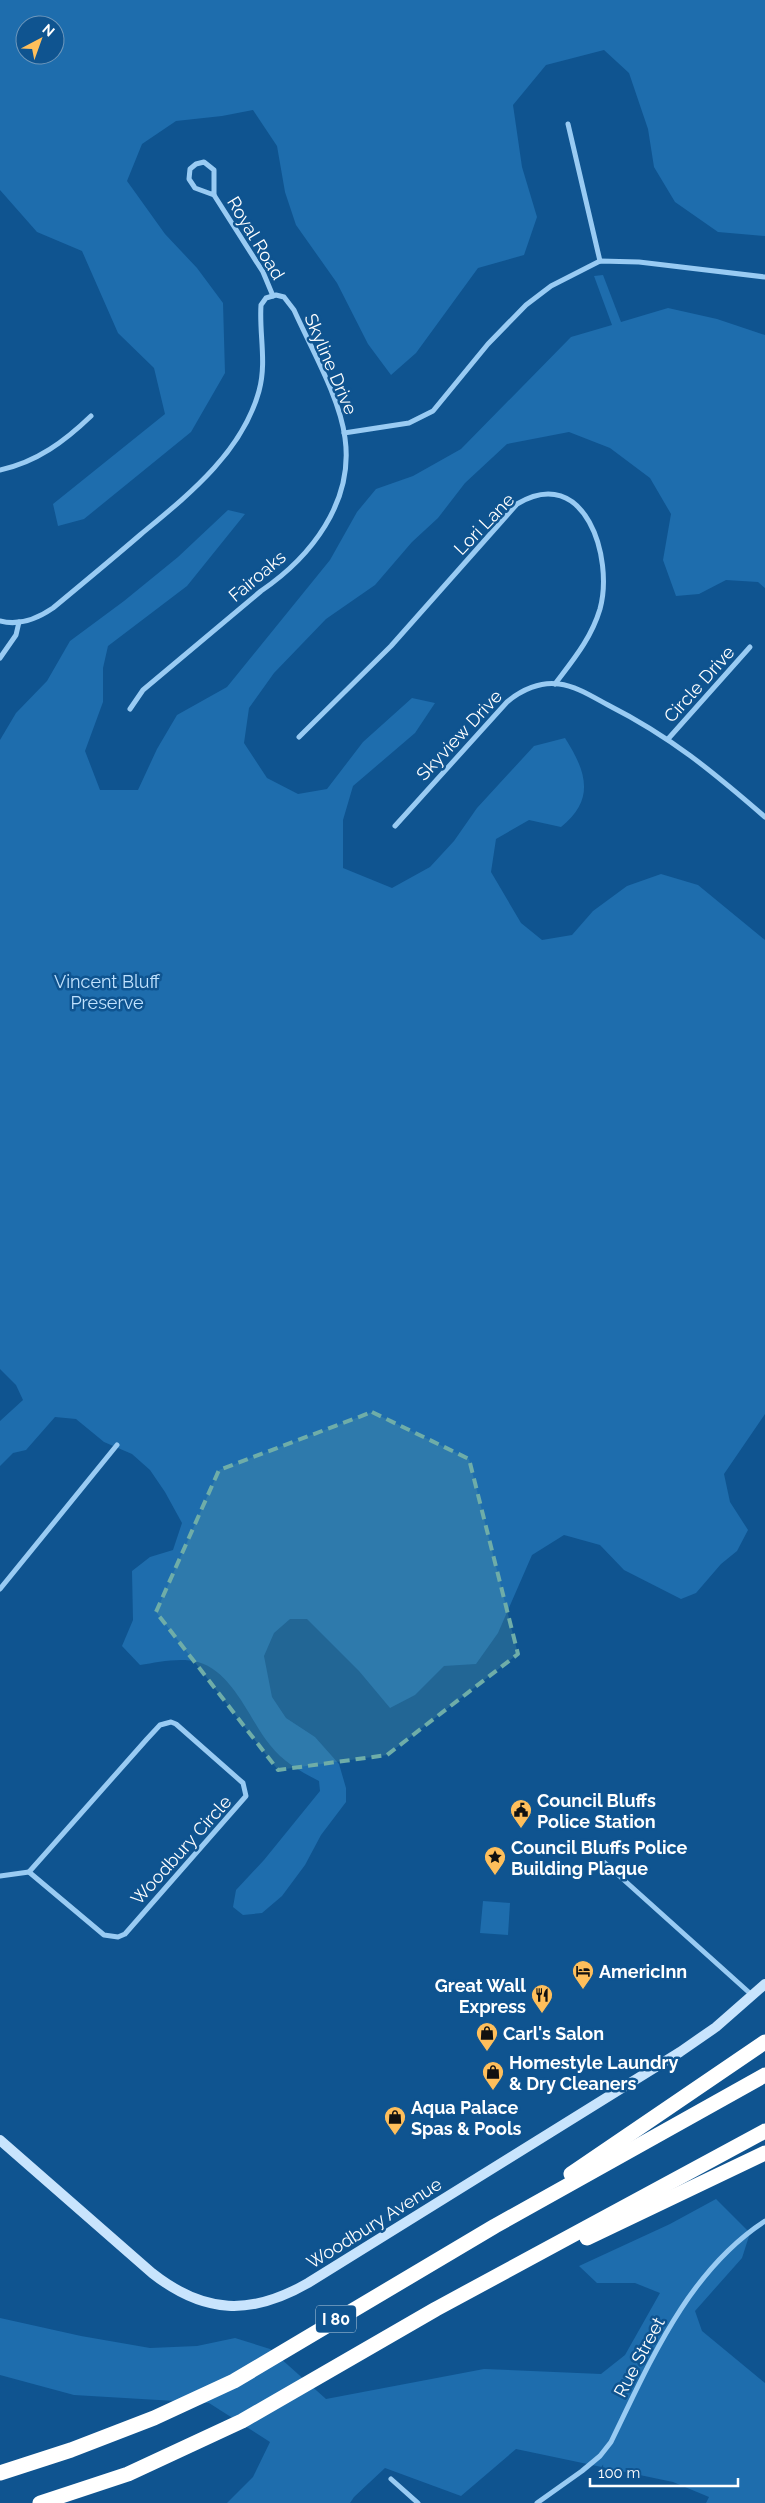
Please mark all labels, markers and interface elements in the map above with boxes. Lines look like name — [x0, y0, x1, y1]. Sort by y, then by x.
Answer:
north arrow — [15, 15, 65, 65]
text: N — [39, 21, 58, 40]
street label: Royal Road — [223, 193, 289, 283]
street label: Skyline Drive — [300, 310, 362, 418]
street label: Lori Lane — [450, 489, 519, 559]
street label: Fairoaks — [224, 546, 290, 606]
street label: Circle Drive — [659, 641, 739, 726]
street label: Skyview Drive — [412, 685, 506, 784]
park label: Vincent Bluff Preserve — [54, 971, 161, 1013]
place label: Council Bluffs Police Station — [537, 1790, 656, 1832]
street label: Woodbury Circle — [126, 1791, 236, 1909]
public building icon: Council Bluffs Police Station — [509, 1798, 533, 1829]
place label: Council Bluffs Police Building Plaque — [511, 1837, 688, 1879]
place icon: Council Bluffs Police Building Plaque — [483, 1845, 507, 1876]
hotel icon: AmericInn — [571, 1959, 595, 1990]
place label: AmericInn — [599, 1961, 687, 1982]
place label: Great Wall Express — [435, 1975, 526, 2017]
restaurant icon: Great Wall Express — [530, 1983, 554, 2014]
shop icon: Carl's Salon — [475, 2021, 499, 2052]
place label: Carl's Salon — [503, 2023, 604, 2044]
place label: Homestyle Laundry & Dry Cleaners — [509, 2052, 679, 2094]
shop icon: Homestyle Laundry & Dry Cleaners — [481, 2060, 505, 2091]
place label: Aqua Palace Spas & Pools — [411, 2097, 522, 2139]
shop icon: Aqua Palace Spas & Pools — [383, 2105, 407, 2136]
street label: Woodbury Avenue — [303, 2173, 446, 2273]
road number: I 80 — [316, 2306, 356, 2332]
street label: Rue Street — [609, 2313, 669, 2401]
scale bar — [590, 2456, 738, 2488]
text: 100 m — [598, 2464, 640, 2482]

